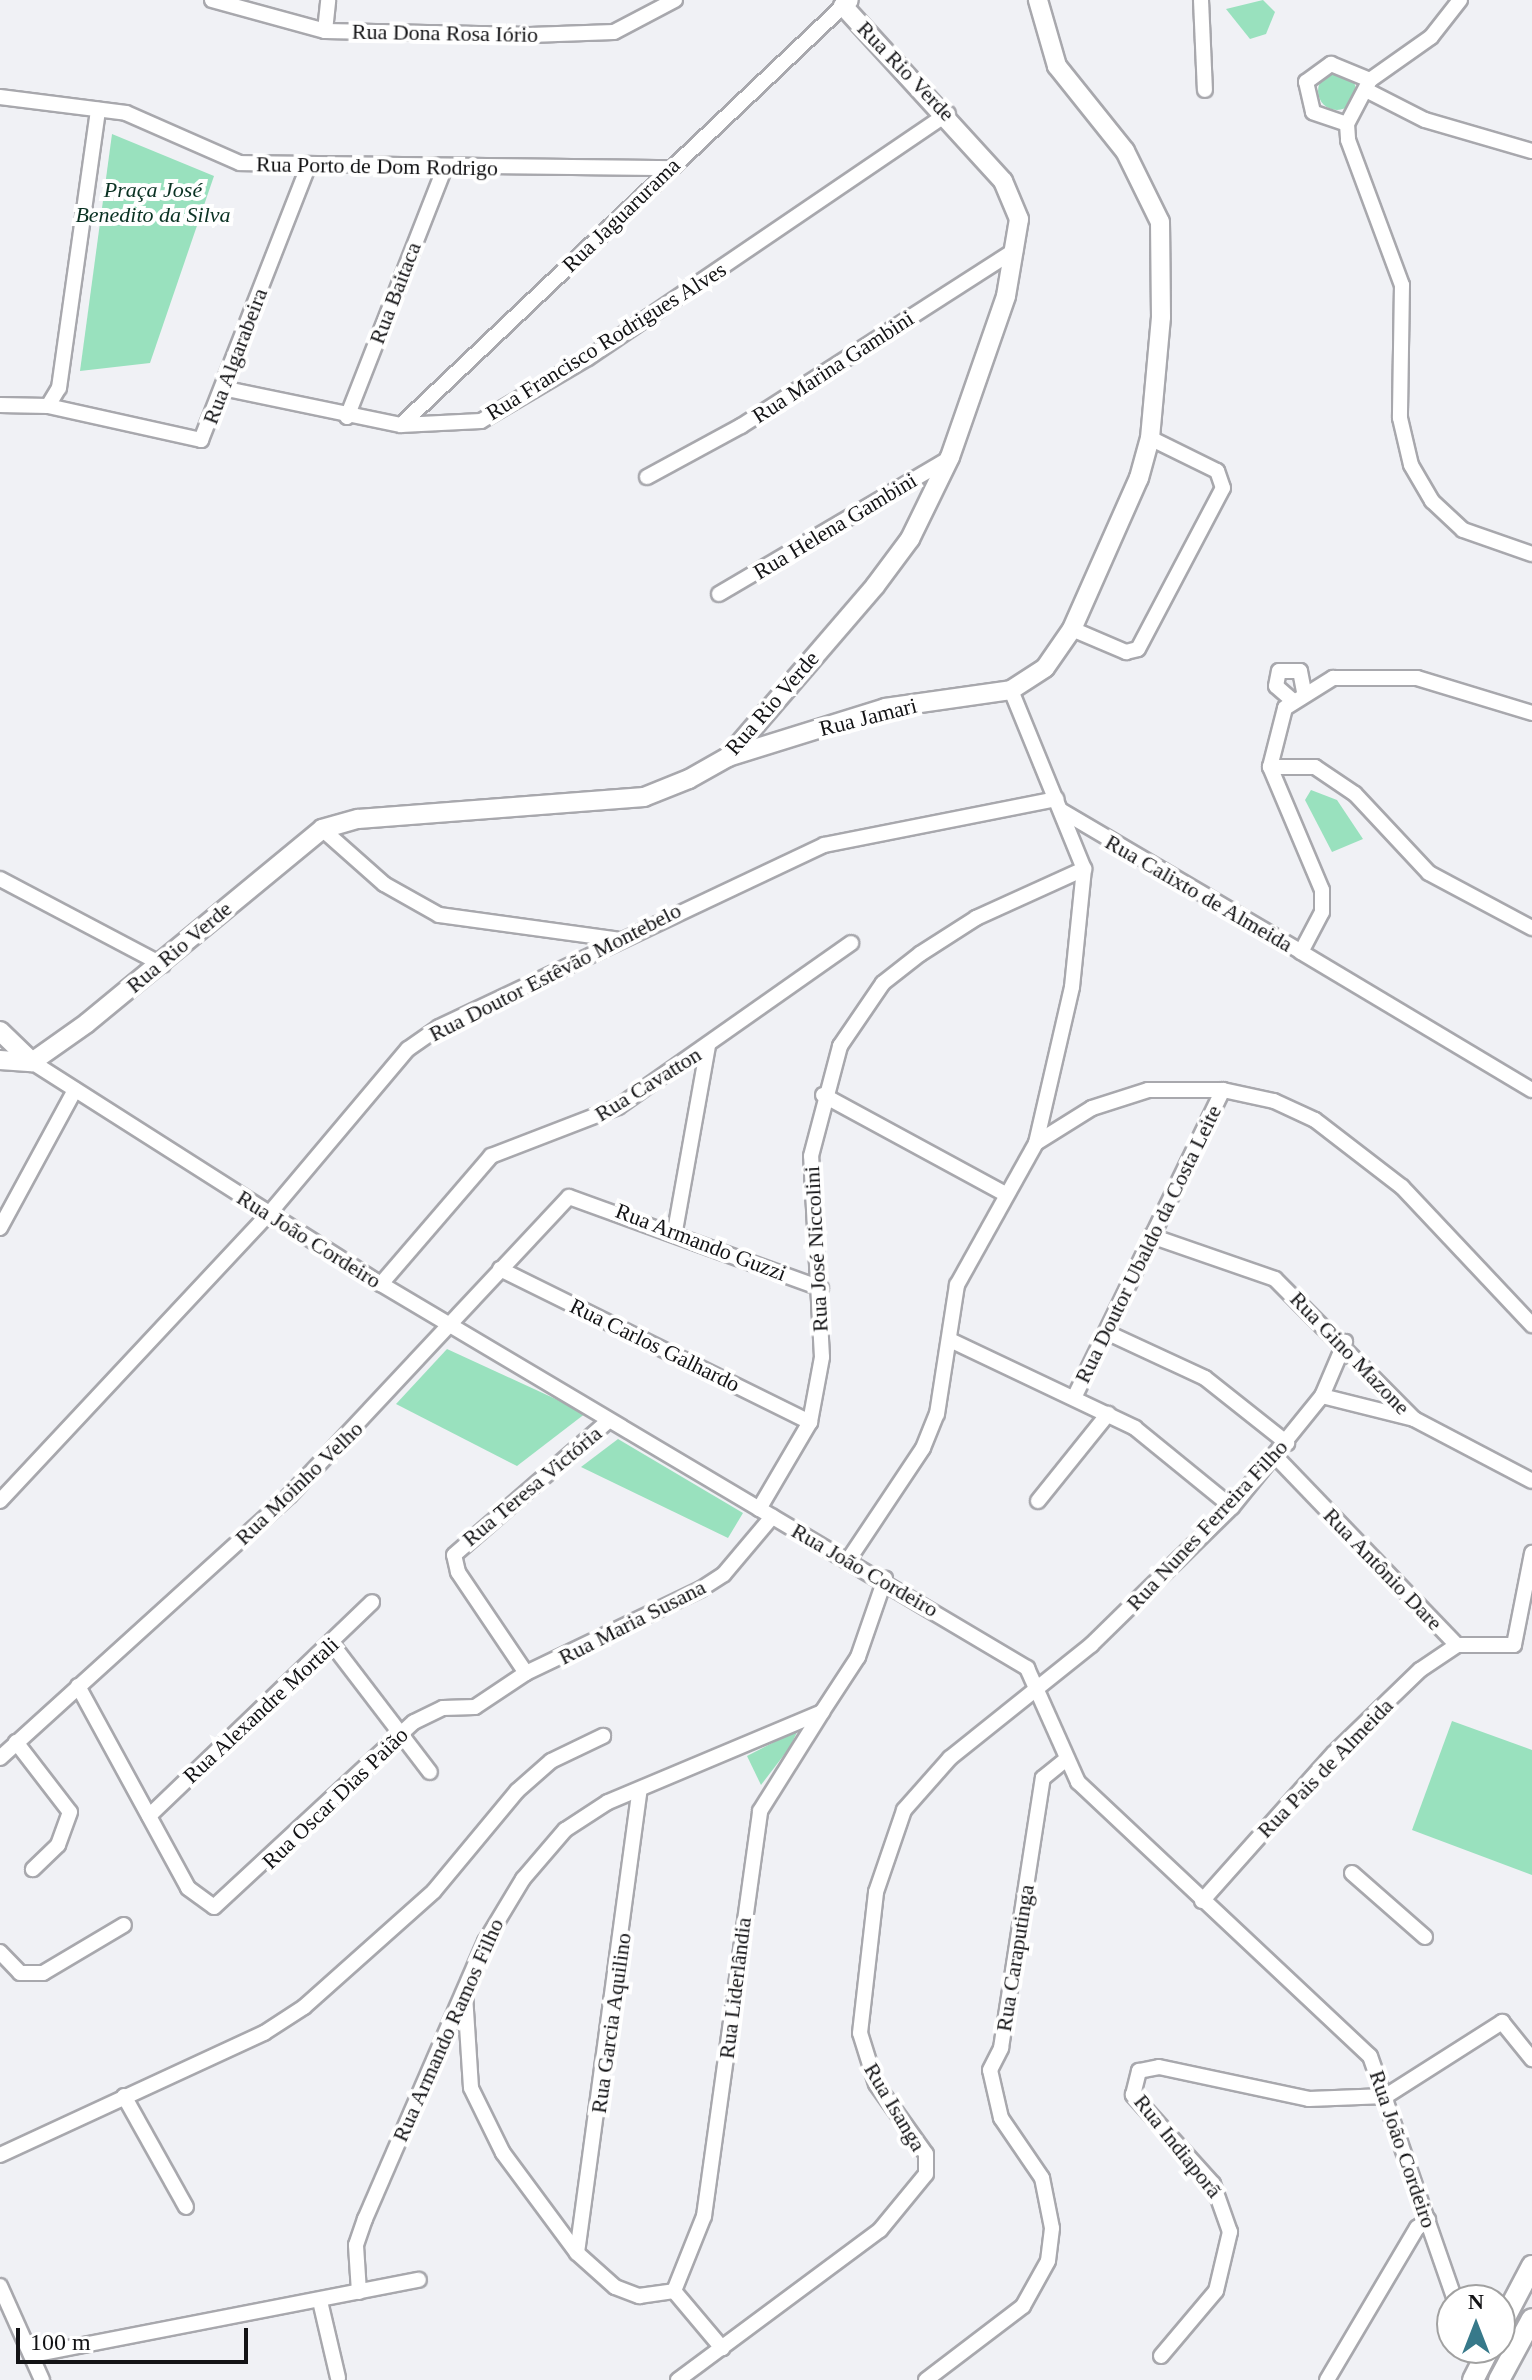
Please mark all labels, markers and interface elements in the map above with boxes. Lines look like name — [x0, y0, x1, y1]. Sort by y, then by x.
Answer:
street label: Rua Rio Verde — [852, 15, 960, 127]
street label: Rua Dona Rosa Iório — [352, 18, 538, 48]
street label: Rua Porto de Dom Rodrigo — [256, 151, 498, 181]
street label: Rua Jaguarurama — [557, 152, 685, 278]
park label: Praça José Benedito da Silva — [75, 176, 231, 228]
street label: Rua Baitaca — [364, 238, 426, 348]
street label: Rua Francisco Rodrigues Alves — [481, 256, 731, 426]
street label: Rua Algarabeira — [197, 284, 273, 428]
street label: Rua Marina Gambini — [747, 305, 919, 429]
street label: Rua Helena Gambini — [749, 467, 921, 585]
street label: Rua Rio Verde — [720, 645, 824, 761]
street label: Rua Jamari — [816, 692, 920, 742]
street label: Rua Calixto de Almeida — [1100, 828, 1298, 958]
street label: Rua Rio Verde — [121, 895, 237, 999]
street label: Rua Doutor Estêvão Montebelo — [425, 897, 685, 1047]
street label: Rua Cavatton — [590, 1041, 706, 1127]
street label: Rua Doutor Ubaldo da Costa Leite — [1069, 1101, 1227, 1387]
street label: Rua José Niccolini — [798, 1165, 834, 1333]
street label: Rua João Cordeiro — [232, 1184, 386, 1294]
street label: Rua Armando Guzzi — [611, 1197, 791, 1287]
street label: Rua Gino Mazone — [1284, 1286, 1416, 1420]
street label: Rua Carlos Galhardo — [566, 1292, 744, 1398]
street label: Rua Moinho Velho — [230, 1415, 368, 1551]
street label: Rua Teresa Victória — [457, 1420, 607, 1552]
street label: Rua Nunes Ferreira Filho — [1121, 1434, 1293, 1616]
street label: Rua Antônio Dare — [1317, 1502, 1449, 1636]
street label: Rua João Cordeiro — [787, 1517, 943, 1623]
street label: Rua Maria Susana — [554, 1574, 710, 1670]
street label: Rua Alexandre Mortali — [177, 1631, 345, 1789]
street label: Rua Pais de Almeida — [1251, 1692, 1399, 1844]
street label: Rua Oscar Dias Paião — [257, 1722, 413, 1874]
street label: Rua Caraputinga — [990, 1883, 1040, 2033]
street label: Rua Armando Ramos Filho — [387, 1914, 509, 2146]
street label: Rua Liderlândia — [713, 1916, 757, 2060]
street label: Rua Garcia Aquilino — [585, 1930, 637, 2116]
street label: Rua Isanga — [858, 2058, 932, 2156]
street label: Rua João Cordeiro — [1364, 2067, 1442, 2231]
street label: Rua Indiaporã — [1128, 2089, 1228, 2203]
north arrow — [1436, 2284, 1516, 2364]
text: N — [1468, 2289, 1484, 2314]
scale bar — [20, 2312, 252, 2362]
text: 100 m — [30, 2329, 91, 2355]

